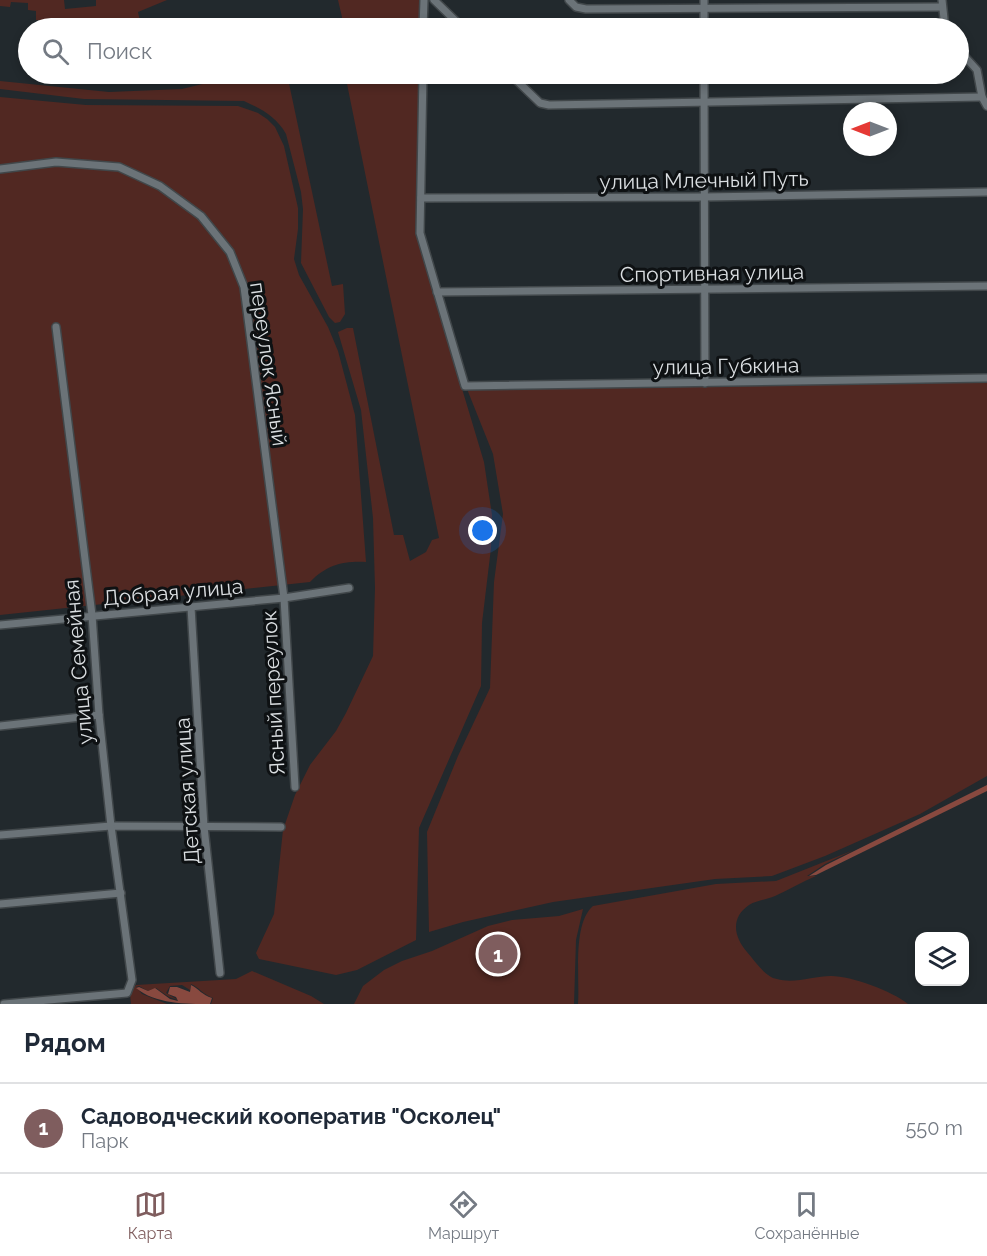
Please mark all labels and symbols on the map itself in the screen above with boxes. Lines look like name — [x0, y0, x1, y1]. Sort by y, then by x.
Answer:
north arrow — [843, 102, 897, 156]
street label: улица Млечный Путь — [599, 166, 809, 194]
street label: Спортивная улица — [620, 259, 804, 287]
street label: переулок Ясный — [245, 280, 293, 448]
street label: улица Губкина — [652, 352, 800, 380]
your location — [468, 516, 497, 545]
street label: Добрая улица — [102, 573, 244, 611]
street label: улица Семейная — [58, 578, 98, 746]
street label: Ясный переулок — [256, 610, 290, 776]
street label: Детская улица — [169, 717, 205, 865]
pin: 1 — [478, 932, 518, 976]

